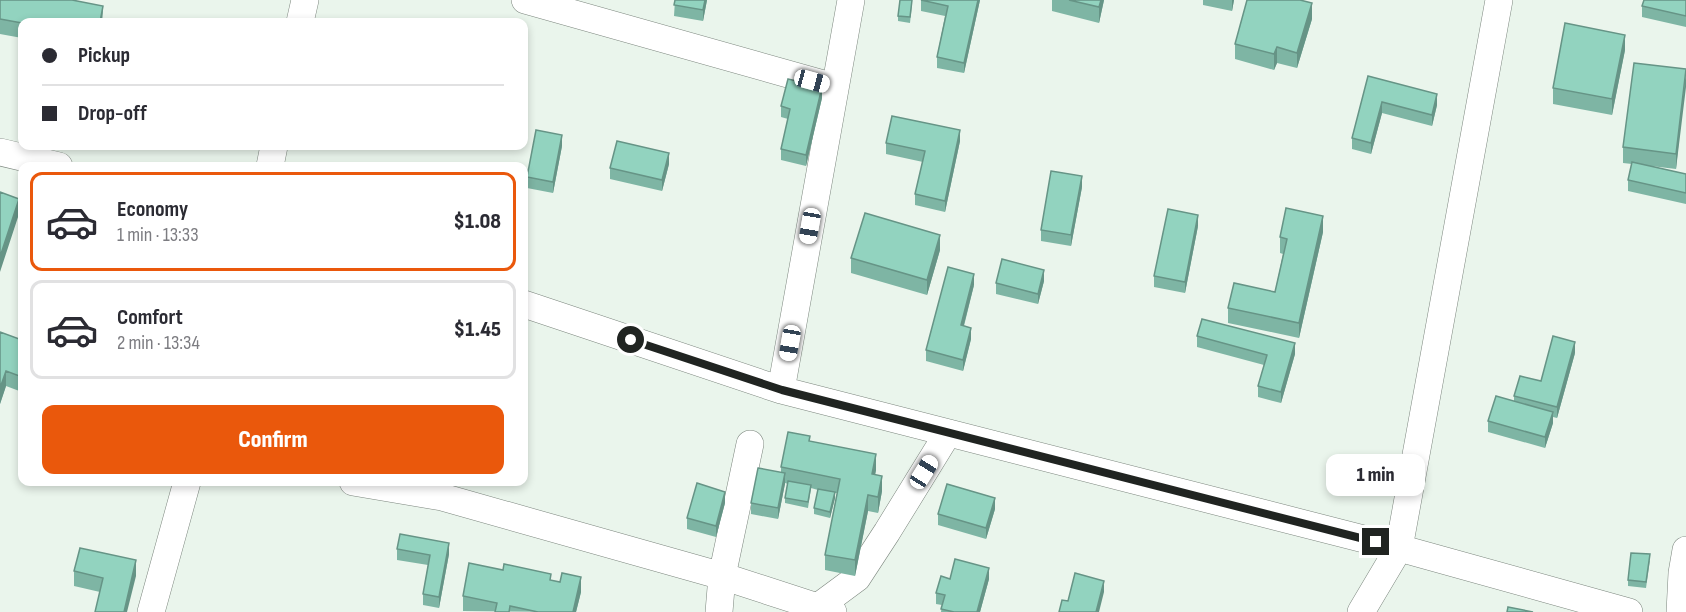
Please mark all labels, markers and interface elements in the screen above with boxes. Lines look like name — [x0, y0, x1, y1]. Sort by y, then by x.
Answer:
text: Pickup — [78, 42, 130, 69]
car — [792, 68, 832, 94]
text: Drop-off — [78, 100, 147, 127]
icon: car — [45, 195, 99, 249]
text: Economy — [117, 196, 188, 223]
car — [798, 207, 822, 245]
text: $1.08 — [454, 208, 501, 235]
text: 1 min · 13:33 — [117, 223, 199, 247]
icon: car — [45, 303, 99, 357]
text: Comfort — [117, 304, 183, 331]
text: $1.45 — [454, 316, 501, 343]
car — [778, 324, 802, 362]
route start — [617, 326, 644, 353]
text: 2 min · 13:34 — [117, 331, 200, 355]
button: Confirm — [42, 405, 504, 474]
car — [907, 452, 941, 492]
callout: 1 min — [1326, 455, 1426, 497]
text: 1 min — [1356, 463, 1395, 487]
route end — [1362, 528, 1389, 555]

